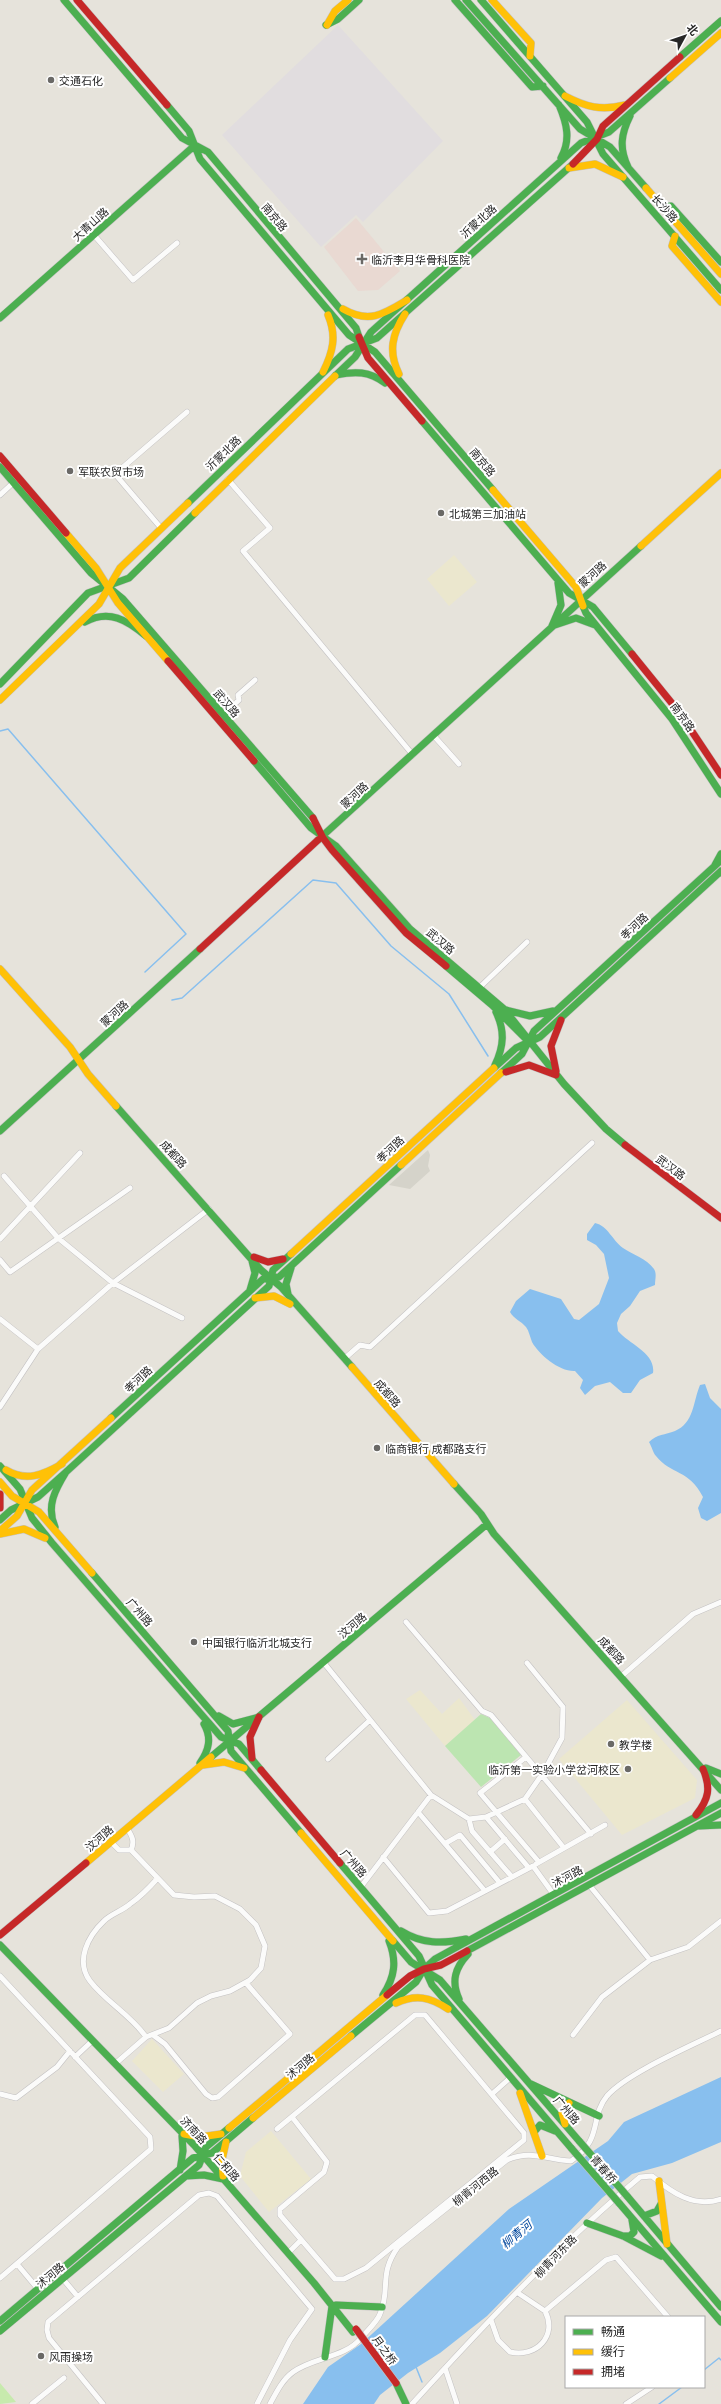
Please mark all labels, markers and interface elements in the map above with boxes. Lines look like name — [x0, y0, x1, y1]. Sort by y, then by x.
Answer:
north arrow — [665, 16, 705, 56]
text: 北 — [685, 21, 702, 38]
place label: 交通石化 — [59, 74, 103, 87]
marker: 交通石化 — [46, 75, 56, 85]
street label: 长沙路 — [649, 191, 681, 225]
street label: 南京路 — [259, 200, 291, 234]
street label: 沂蒙北路 — [457, 201, 499, 241]
street label: 大青山路 — [69, 204, 111, 244]
marker: 临沂李月华骨科医院 — [356, 253, 368, 265]
place label: 临沂李月华骨科医院 — [371, 253, 470, 266]
street label: 沂蒙北路 — [203, 433, 243, 473]
street label: 南京路 — [467, 445, 499, 479]
place label: 军联农贸市场 — [78, 465, 144, 478]
marker: 军联农贸市场 — [65, 466, 75, 476]
place label: 北城第三加油站 — [449, 507, 526, 520]
marker: 北城第三加油站 — [436, 508, 446, 518]
street label: 蒙河路 — [575, 558, 609, 590]
street label: 武汉路 — [211, 686, 243, 720]
street label: 南京路 — [668, 700, 698, 734]
street label: 蒙河路 — [337, 779, 371, 811]
street label: 孝河路 — [617, 910, 651, 942]
street label: 武汉路 — [424, 925, 458, 957]
street label: 蒙河路 — [97, 997, 131, 1029]
street label: 孝河路 — [373, 1133, 407, 1165]
street label: 成都路 — [158, 1137, 190, 1171]
street label: 武汉路 — [654, 1152, 688, 1182]
street label: 孝河路 — [121, 1363, 155, 1395]
street label: 成都路 — [372, 1376, 404, 1410]
place label: 临商银行 成都路支行 — [385, 1442, 486, 1455]
marker: 临商银行 成都路支行 — [372, 1443, 382, 1453]
street label: 广州路 — [124, 1595, 156, 1629]
street label: 汶河路 — [335, 1609, 369, 1641]
street label: 成都路 — [596, 1633, 628, 1667]
place label: 中国银行临沂北城支行 — [202, 1636, 312, 1649]
marker: 中国银行临沂北城支行 — [189, 1637, 199, 1647]
place label: 教学楼 — [619, 1738, 652, 1751]
marker: 教学楼 — [606, 1739, 616, 1749]
place label: 临沂第一实验小学岔河校区 — [488, 1763, 620, 1776]
marker: 临沂第一实验小学岔河校区 — [623, 1764, 633, 1774]
street label: 汶河路 — [82, 1822, 116, 1854]
street label: 广州路 — [338, 1846, 370, 1880]
street label: 沭河路 — [549, 1863, 585, 1889]
street label: 沭河路 — [283, 2050, 317, 2082]
street label: 广州路 — [551, 2093, 583, 2127]
street label: 济南路 — [178, 2113, 210, 2147]
street label: 仁和路 — [211, 2150, 243, 2184]
street label: 青春桥 — [588, 2152, 620, 2186]
street label: 柳青河西路 — [450, 2164, 500, 2208]
water label: 柳青河 — [498, 2216, 536, 2251]
street label: 柳青河东路 — [531, 2232, 579, 2280]
street label: 沭河路 — [33, 2259, 67, 2291]
legend — [565, 2316, 705, 2388]
text: 畅通 — [601, 2324, 625, 2338]
street label: 月之桥 — [370, 2333, 400, 2367]
text: 缓行 — [601, 2344, 625, 2358]
place label: 风雨操场 — [49, 2350, 93, 2363]
marker: 风雨操场 — [36, 2351, 46, 2361]
text: 拥堵 — [601, 2364, 625, 2378]

